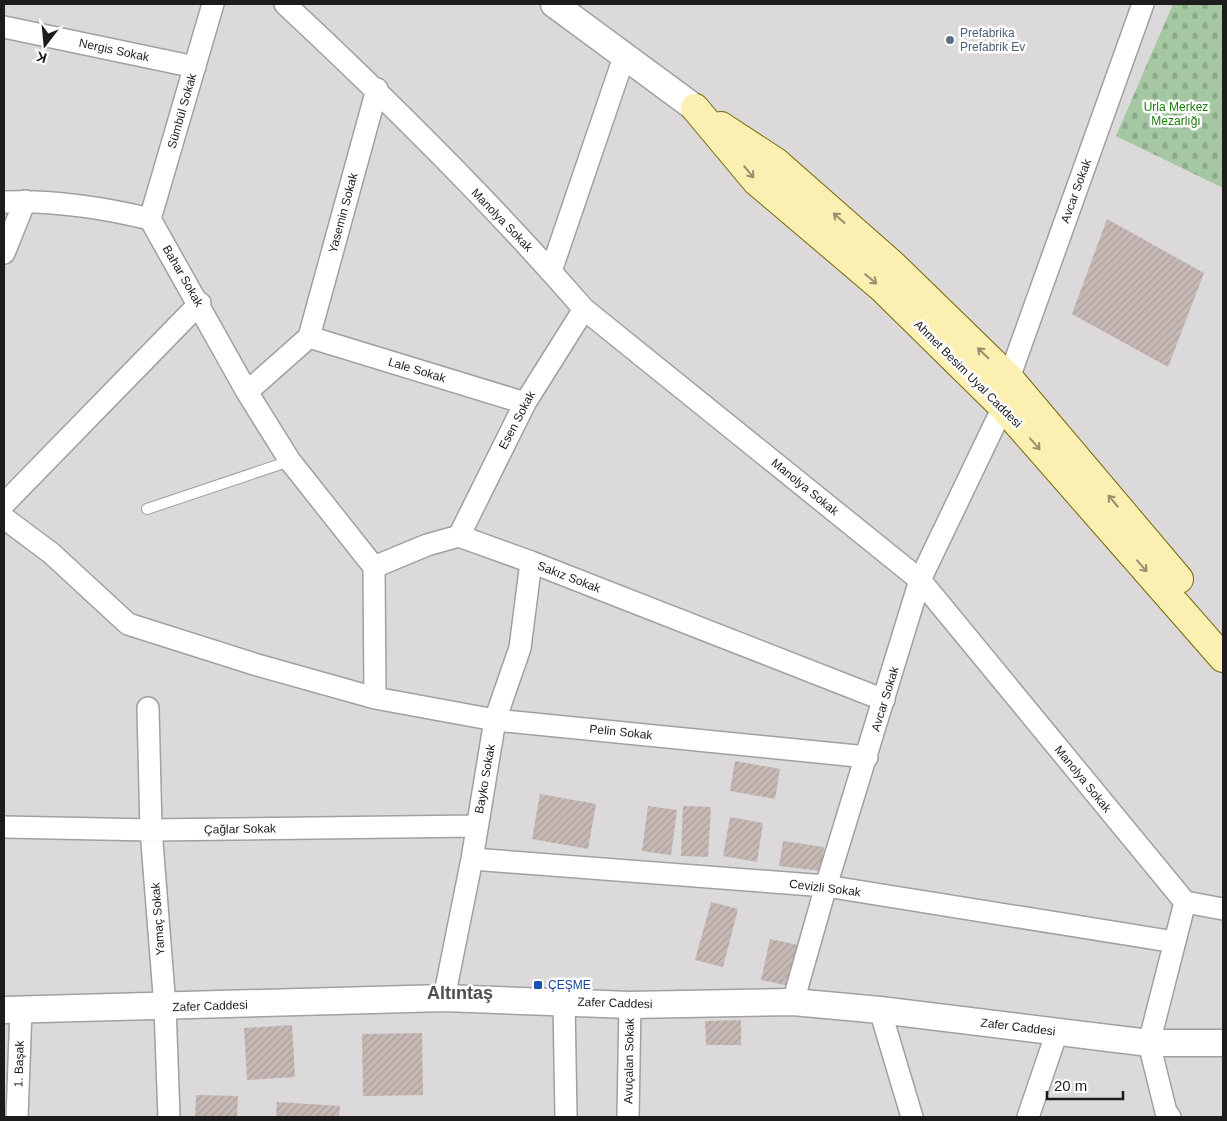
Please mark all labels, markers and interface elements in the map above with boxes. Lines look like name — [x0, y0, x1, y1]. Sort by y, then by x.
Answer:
north arrow — [20, 20, 70, 70]
place label: Prefabrika Prefabrik Ev — [960, 26, 1025, 54]
marker: Prefabrika Prefabrik Ev — [944, 34, 956, 46]
street label: Nergis Sokak — [78, 36, 151, 64]
text: K — [34, 48, 48, 67]
street label: Sümbül Sokak — [165, 71, 200, 150]
park label: Urla Merkez Mezarlığı — [1144, 100, 1208, 128]
street label: Avcar Sokak — [1058, 156, 1094, 225]
one-way arrow — [743, 166, 754, 179]
street label: Yasemin Sokak — [326, 170, 361, 255]
street label: Manolya Sokak — [468, 186, 536, 255]
one-way arrow — [833, 213, 846, 224]
street label: Bahar Sokak — [160, 243, 207, 310]
one-way arrow — [865, 273, 878, 284]
street label: Ahmet Besim Uyal Caddesi — [911, 317, 1025, 431]
one-way arrow — [977, 347, 990, 359]
street label: Lale Sokak — [387, 355, 448, 386]
street label: Esen Sokak — [496, 388, 539, 452]
one-way arrow — [1029, 437, 1041, 450]
street label: Manolya Sokak — [769, 456, 842, 519]
one-way arrow — [1107, 495, 1119, 508]
street label: Sakız Sokak — [535, 559, 604, 596]
one-way arrow — [1136, 559, 1148, 572]
street label: Avcar Sokak — [868, 664, 902, 733]
street label: Pelin Sokak — [589, 722, 654, 742]
street label: Bayko Sokak — [472, 742, 498, 815]
street label: Manolya Sokak — [1052, 743, 1115, 816]
street label: Çağlar Sokak — [204, 821, 277, 837]
street label: Cevizli Sokak — [788, 877, 863, 899]
street label: Yamaç Sokak — [148, 881, 168, 956]
place label: ÇEŞME — [548, 978, 591, 992]
marker: ÇEŞME — [532, 979, 544, 991]
district label: Altıntaş — [427, 983, 493, 1003]
street label: Zafer Caddesi — [577, 995, 653, 1011]
street label: Zafer Caddesi — [172, 998, 248, 1014]
street label: Zafer Caddesi — [980, 1015, 1056, 1039]
street label: Avuçalan Sokak — [621, 1017, 637, 1104]
street label: 1. Başak — [11, 1039, 27, 1088]
scale bar — [1047, 1068, 1123, 1100]
text: 20 m — [1054, 1077, 1087, 1094]

